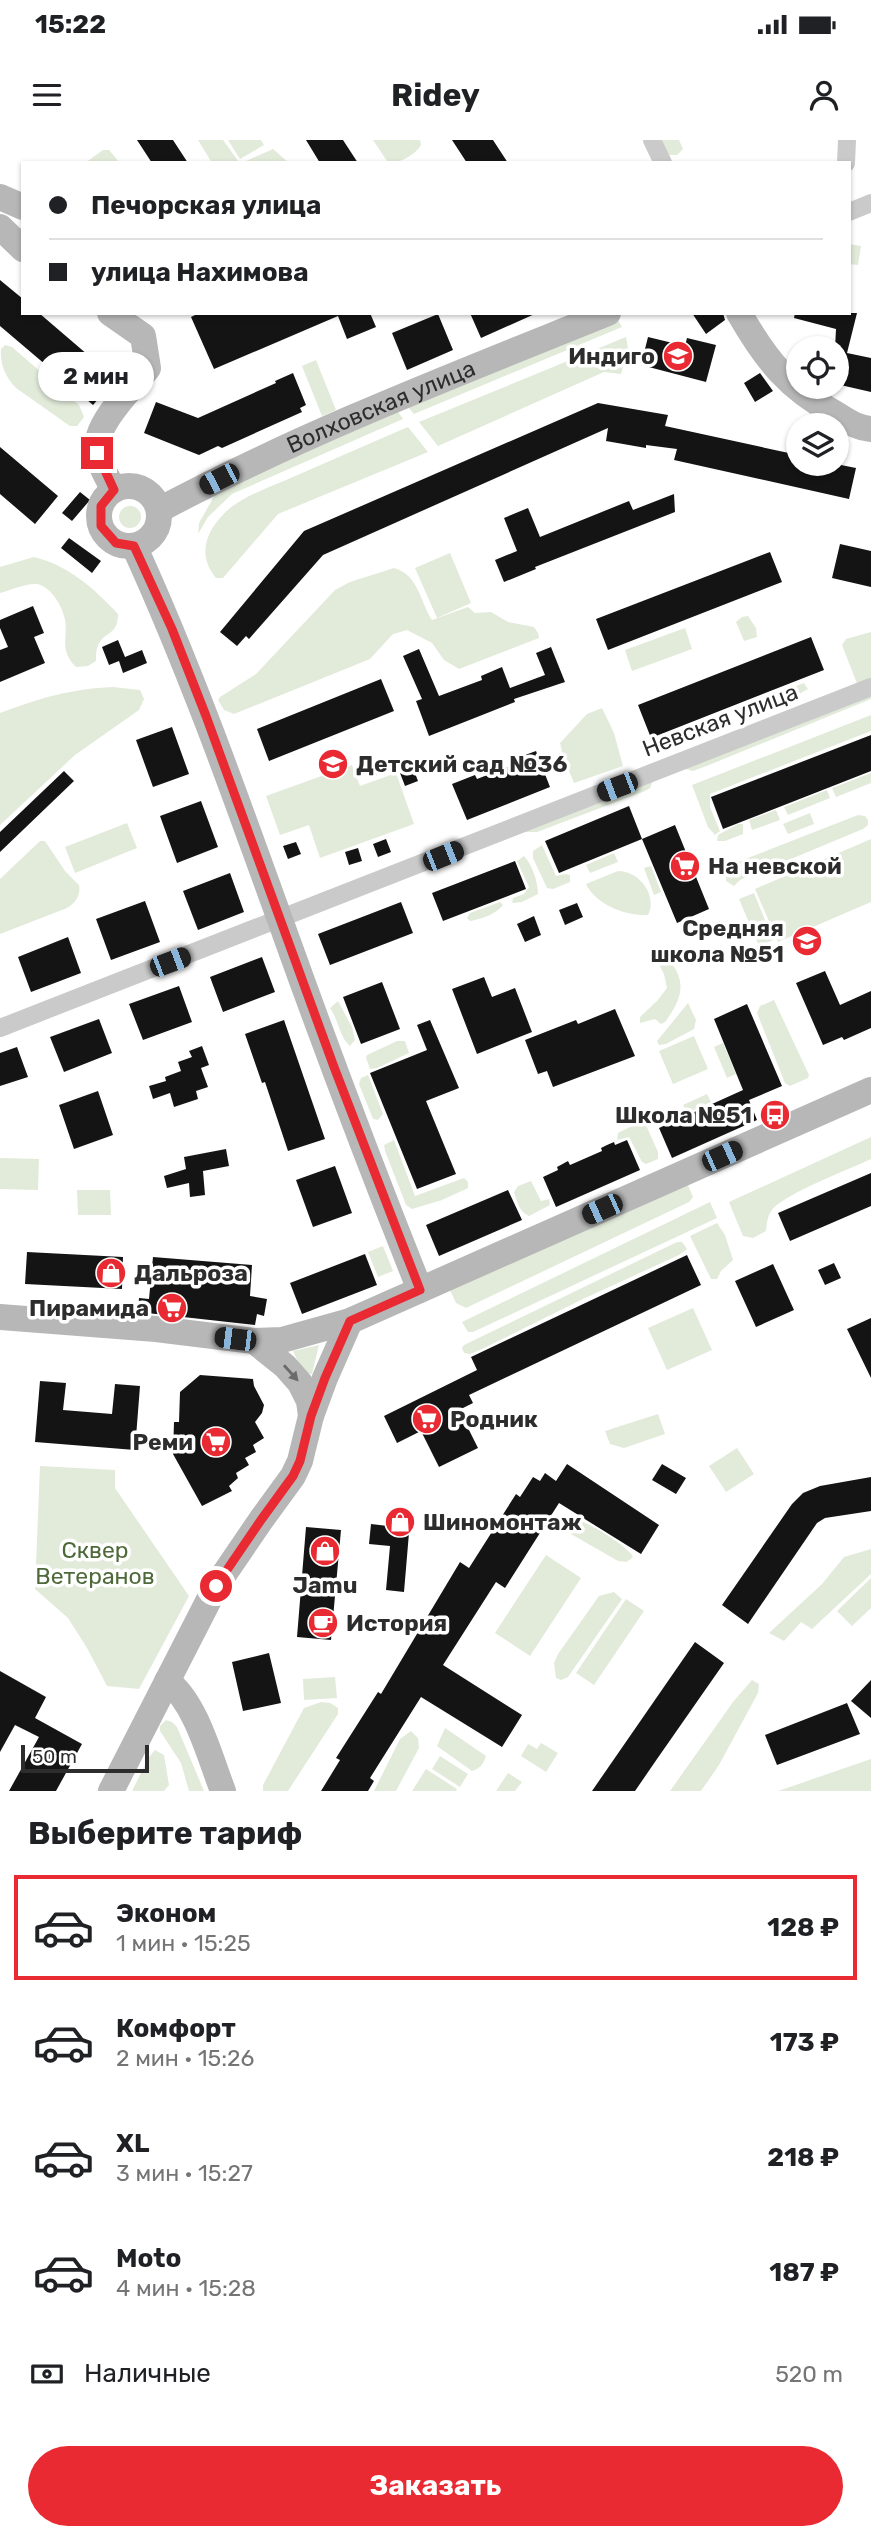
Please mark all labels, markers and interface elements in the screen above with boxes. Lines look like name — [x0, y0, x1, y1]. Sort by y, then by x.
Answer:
text: 15:22 — [35, 9, 106, 40]
icon: menu — [28, 76, 66, 114]
text: Ridey — [391, 76, 480, 114]
icon: person — [805, 76, 843, 114]
text: Печорская улица — [91, 190, 321, 221]
text: улица Нахимова — [91, 257, 309, 288]
map controls — [786, 336, 849, 476]
button: locate — [786, 336, 849, 399]
school or university icon: Индиго — [661, 339, 695, 373]
place label: Индиго — [568, 342, 655, 370]
callout: 2 мин — [39, 352, 155, 400]
street label: Волховская улица — [282, 354, 479, 459]
text: 2 мин — [63, 362, 129, 390]
button: layers — [786, 413, 849, 476]
route end — [81, 437, 113, 469]
car — [196, 460, 243, 498]
street label: Невская улица — [638, 677, 802, 763]
school or university icon: Детский сад №36 — [316, 747, 350, 781]
place label: Детский сад №36 — [356, 750, 567, 778]
car — [594, 770, 641, 804]
car — [420, 838, 467, 874]
supermarket icon: На невской — [668, 849, 702, 883]
place label: На невской — [708, 852, 842, 880]
place label: Средняя школа №51 — [651, 914, 784, 968]
school or university icon: Средняя школа №51 — [790, 924, 824, 958]
car — [147, 945, 194, 979]
bus stop icon: Школа №51 — [758, 1098, 792, 1132]
place label: Школа №51 — [615, 1101, 752, 1129]
car — [699, 1138, 746, 1174]
car — [579, 1191, 626, 1227]
shop icon: Дальроза — [94, 1256, 128, 1290]
place label: Дальроза — [134, 1259, 248, 1287]
supermarket icon: Пирамида — [155, 1291, 189, 1325]
place label: Пирамида — [29, 1294, 149, 1322]
car — [213, 1326, 258, 1352]
one-way arrow — [283, 1364, 299, 1382]
supermarket icon: Родник — [410, 1402, 444, 1436]
place label: Родник — [450, 1405, 538, 1433]
supermarket icon: Реми — [199, 1425, 233, 1459]
place label: Реми — [132, 1428, 193, 1456]
shop icon: Шиномонтаж — [383, 1505, 417, 1539]
place label: Шиномонтаж — [423, 1508, 582, 1536]
shop icon: Jamu — [308, 1534, 342, 1568]
park label: Сквер Ветеранов — [35, 1536, 155, 1590]
route start — [200, 1570, 232, 1602]
place label: Jamu — [293, 1571, 357, 1599]
cafe icon: История — [306, 1606, 340, 1640]
place label: История — [346, 1609, 447, 1637]
scale bar — [21, 1742, 149, 1774]
text: 50 m — [32, 1745, 77, 1768]
text: Выберите тариф — [28, 1814, 302, 1852]
icon: car — [32, 1896, 95, 1959]
text: Эконом — [116, 1898, 216, 1929]
text: 128 ₽ — [767, 1912, 839, 1943]
text: 1 мин · 15:25 — [116, 1929, 251, 1957]
icon: car — [32, 2011, 95, 2074]
text: Комфорт — [116, 2013, 236, 2044]
text: 173 ₽ — [770, 2027, 839, 2058]
text: 2 мин · 15:26 — [116, 2044, 254, 2072]
icon: car — [32, 2126, 95, 2189]
text: XL — [116, 2128, 149, 2159]
text: 218 ₽ — [767, 2142, 839, 2173]
text: 3 мин · 15:27 — [116, 2159, 253, 2187]
icon: car — [32, 2241, 95, 2304]
text: Moto — [116, 2243, 181, 2274]
text: 187 ₽ — [769, 2257, 839, 2288]
text: 4 мин · 15:28 — [116, 2274, 256, 2302]
icon: cash — [28, 2355, 66, 2393]
text: Наличные — [84, 2358, 211, 2389]
text: 520 m — [775, 2360, 843, 2388]
button: Заказать — [28, 2446, 843, 2526]

